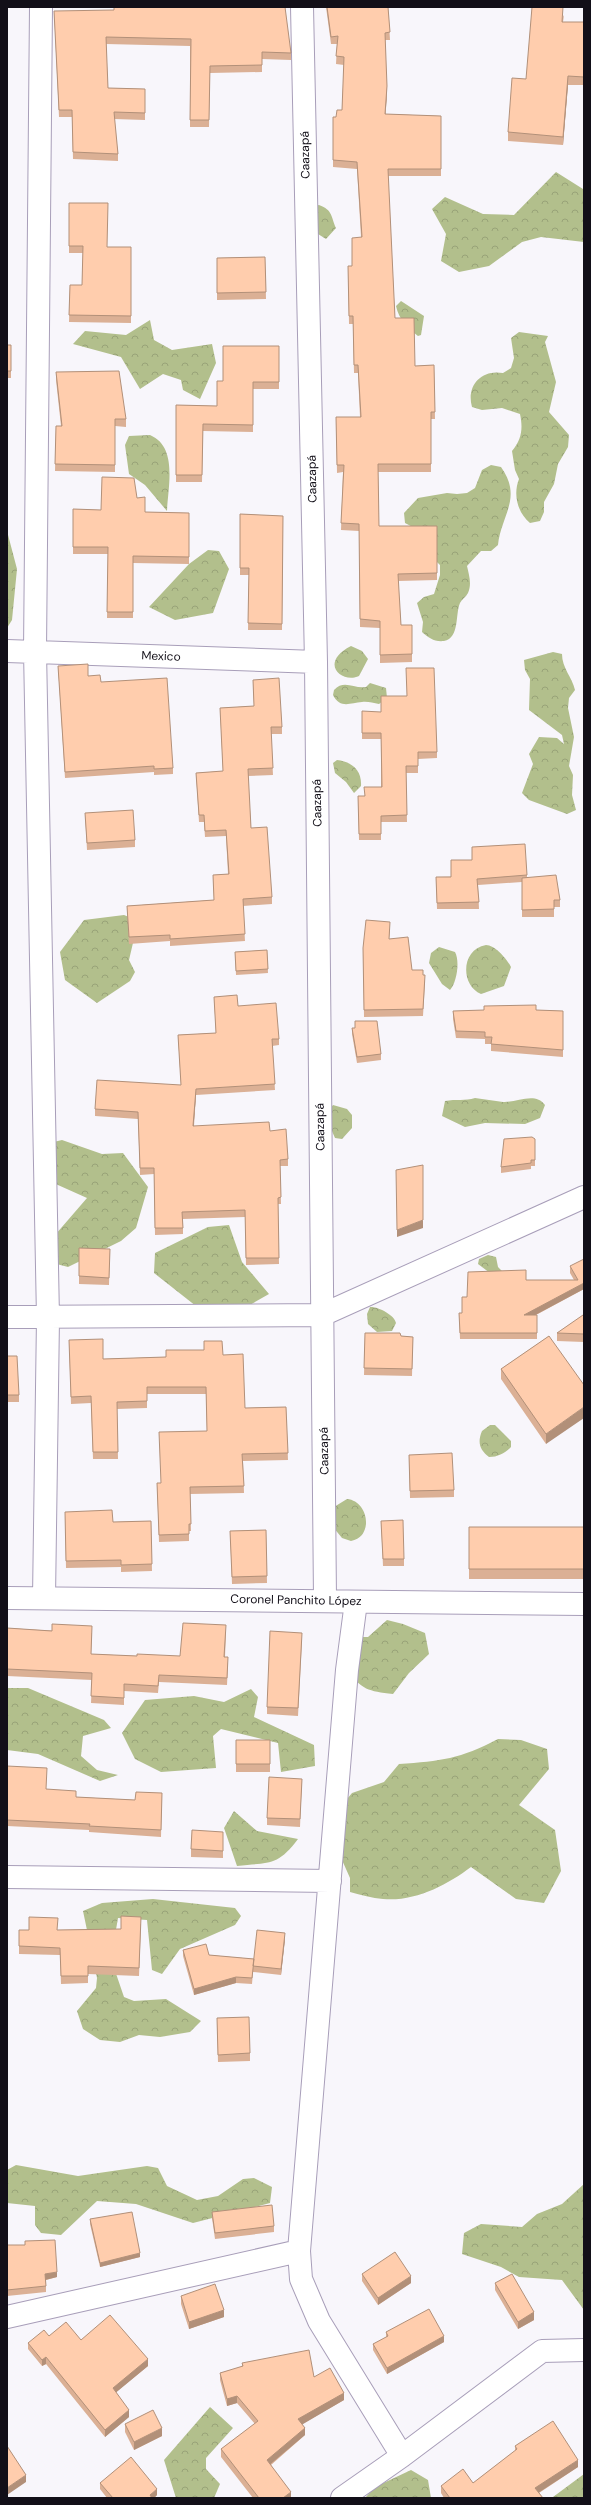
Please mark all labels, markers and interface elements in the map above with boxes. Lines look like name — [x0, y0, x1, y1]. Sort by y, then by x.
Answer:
street label: Caazapá — [297, 131, 313, 179]
street label: Caazapá — [304, 455, 320, 503]
street label: Mexico — [141, 647, 181, 665]
street label: Caazapá — [309, 779, 325, 827]
street label: Caazapá — [312, 1103, 328, 1151]
street label: Caazapá — [316, 1427, 332, 1475]
street label: Coronel Panchito López — [230, 1591, 362, 1609]

